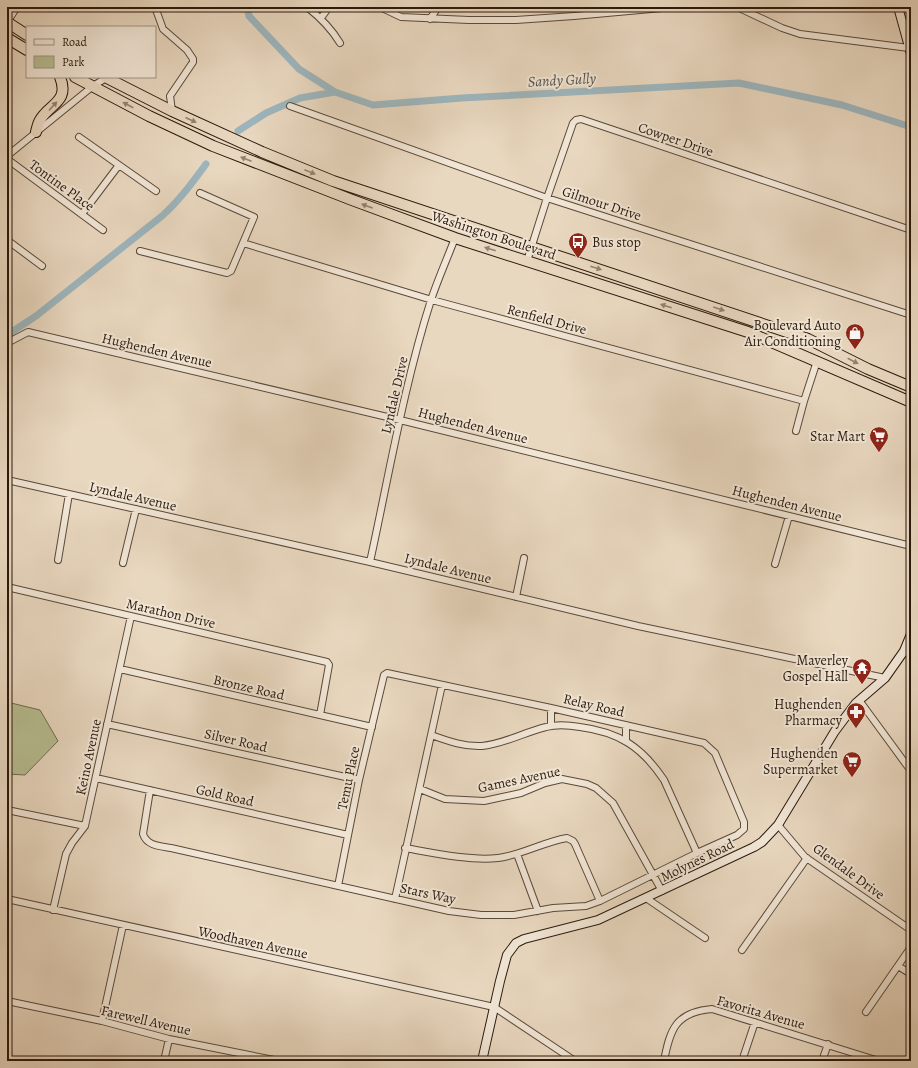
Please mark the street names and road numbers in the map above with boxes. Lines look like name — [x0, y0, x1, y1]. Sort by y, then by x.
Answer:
street label: Cowper Drive — [636, 118, 716, 161]
street label: Tontine Place — [25, 155, 98, 216]
street label: Gilmour Drive — [560, 182, 644, 225]
street label: Washington Boulevard — [428, 206, 559, 265]
street label: Renfield Drive — [505, 300, 589, 339]
street label: Hughenden Avenue — [100, 329, 214, 372]
street label: Lyndale Drive — [376, 355, 413, 436]
street label: Hughenden Avenue — [416, 403, 530, 448]
street label: Lyndale Avenue — [87, 477, 178, 516]
street label: Hughenden Avenue — [730, 481, 844, 526]
street label: Lyndale Avenue — [402, 548, 493, 588]
street label: Marathon Drive — [124, 594, 217, 633]
street label: Bronze Road — [211, 670, 287, 705]
street label: Relay Road — [561, 689, 627, 722]
street label: Keino Avenue — [71, 717, 106, 797]
street label: Silver Road — [202, 724, 270, 757]
street label: Temu Place — [332, 744, 365, 812]
street label: Games Avenue — [476, 761, 562, 797]
street label: Gold Road — [194, 780, 256, 811]
street label: Molynes Road — [657, 834, 738, 886]
street label: Glendale Drive — [809, 839, 888, 904]
street label: Stars Way — [398, 878, 458, 909]
street label: Woodhaven Avenue — [195, 921, 309, 963]
street label: Favorita Avenue — [715, 991, 807, 1034]
street label: Farewell Avenue — [99, 1001, 193, 1040]

